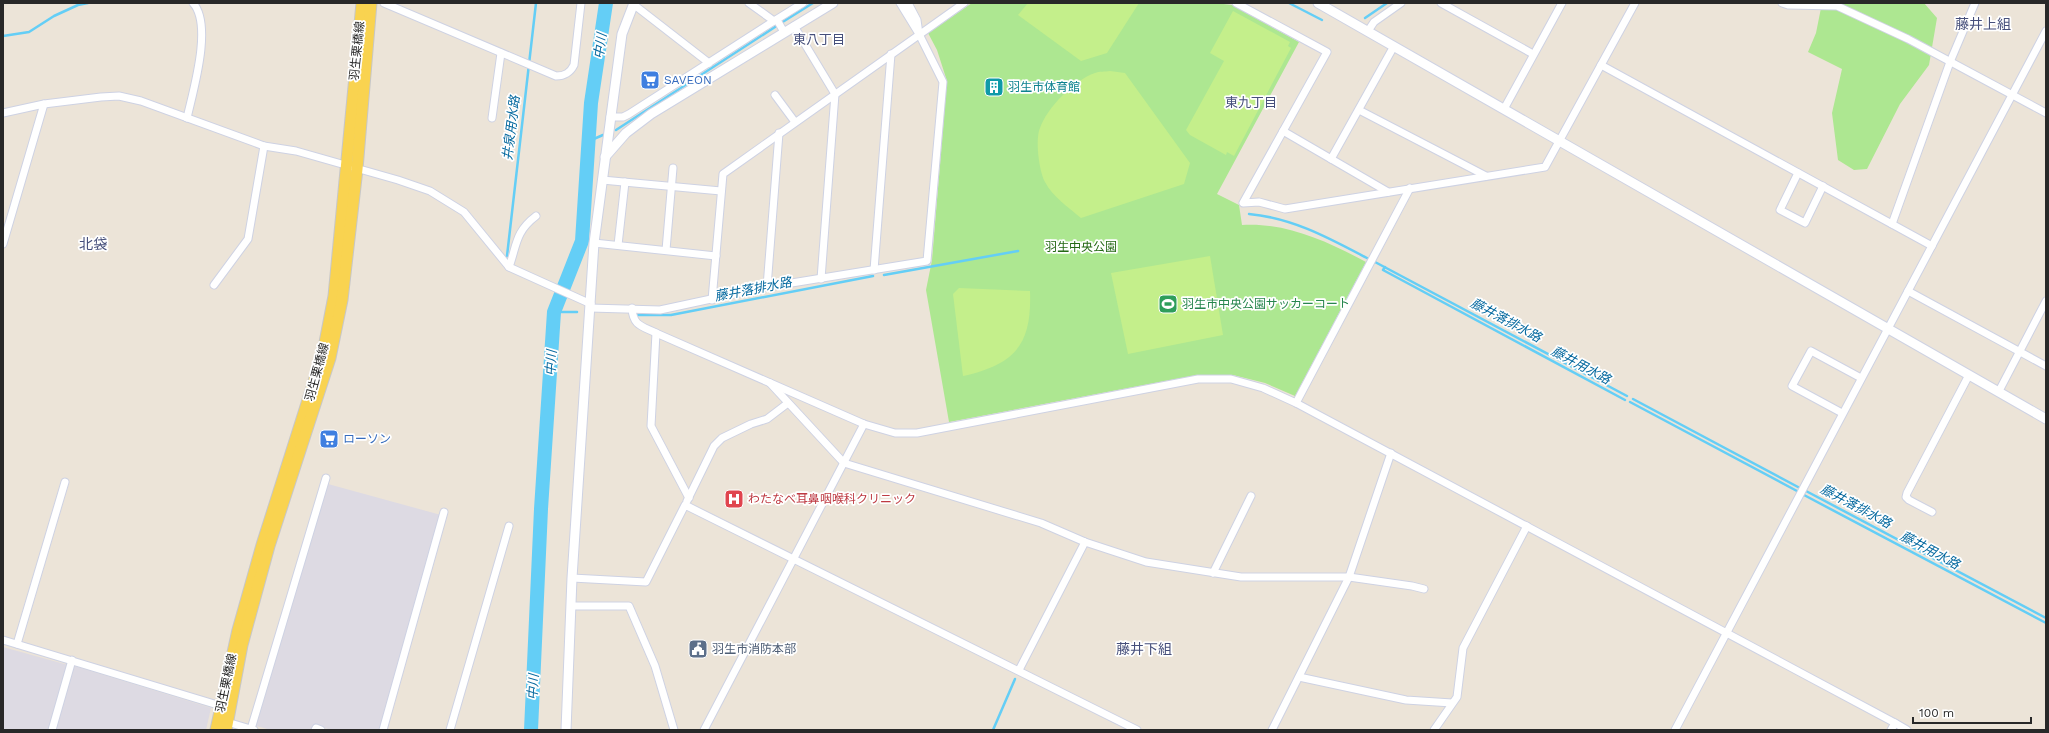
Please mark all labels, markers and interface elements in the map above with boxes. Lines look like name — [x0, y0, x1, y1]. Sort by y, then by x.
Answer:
district label: 藤井上組 — [1955, 16, 2011, 32]
street label: 羽生栗橋線 — [347, 20, 367, 82]
water label: 中川 — [591, 30, 610, 60]
district label: 東八丁目 — [793, 32, 845, 47]
supermarket icon: SAVEON — [639, 69, 661, 91]
place label: SAVEON — [664, 73, 712, 87]
building icon: 羽生市体育館 — [983, 76, 1005, 98]
place label: 羽生市体育館 — [1008, 80, 1080, 94]
water label: 井泉用水路 — [500, 94, 523, 161]
district label: 東九丁目 — [1225, 95, 1277, 110]
district label: 北袋 — [79, 236, 107, 252]
park label: 羽生中央公園 — [1045, 240, 1117, 254]
water label: 藤井落排水路 — [713, 274, 794, 304]
sports icon: 羽生市中央公園サッカーコート — [1157, 293, 1179, 315]
water label: 藤井落排水路 — [1468, 295, 1545, 345]
place label: 羽生市中央公園サッカーコート — [1182, 297, 1350, 311]
street label: 羽生栗橋線 — [302, 341, 332, 403]
water label: 藤井用水路 — [1549, 343, 1614, 387]
water label: 中川 — [543, 348, 559, 376]
supermarket icon: ローソン — [318, 428, 340, 450]
place label: ローソン — [343, 432, 391, 446]
water label: 藤井落排水路 — [1818, 481, 1895, 531]
hospital icon: わたなべ耳鼻咽喉科クリニック — [723, 488, 745, 510]
place label: わたなべ耳鼻咽喉科クリニック — [748, 492, 916, 506]
water label: 藤井用水路 — [1898, 528, 1963, 572]
public building icon: 羽生市消防本部 — [687, 638, 709, 660]
district label: 藤井下組 — [1116, 641, 1172, 657]
place label: 羽生市消防本部 — [712, 642, 796, 656]
street label: 羽生栗橋線 — [213, 652, 239, 714]
water label: 中川 — [525, 672, 541, 700]
scale bar — [1913, 699, 2031, 725]
text: 100 m — [1919, 706, 1954, 720]

